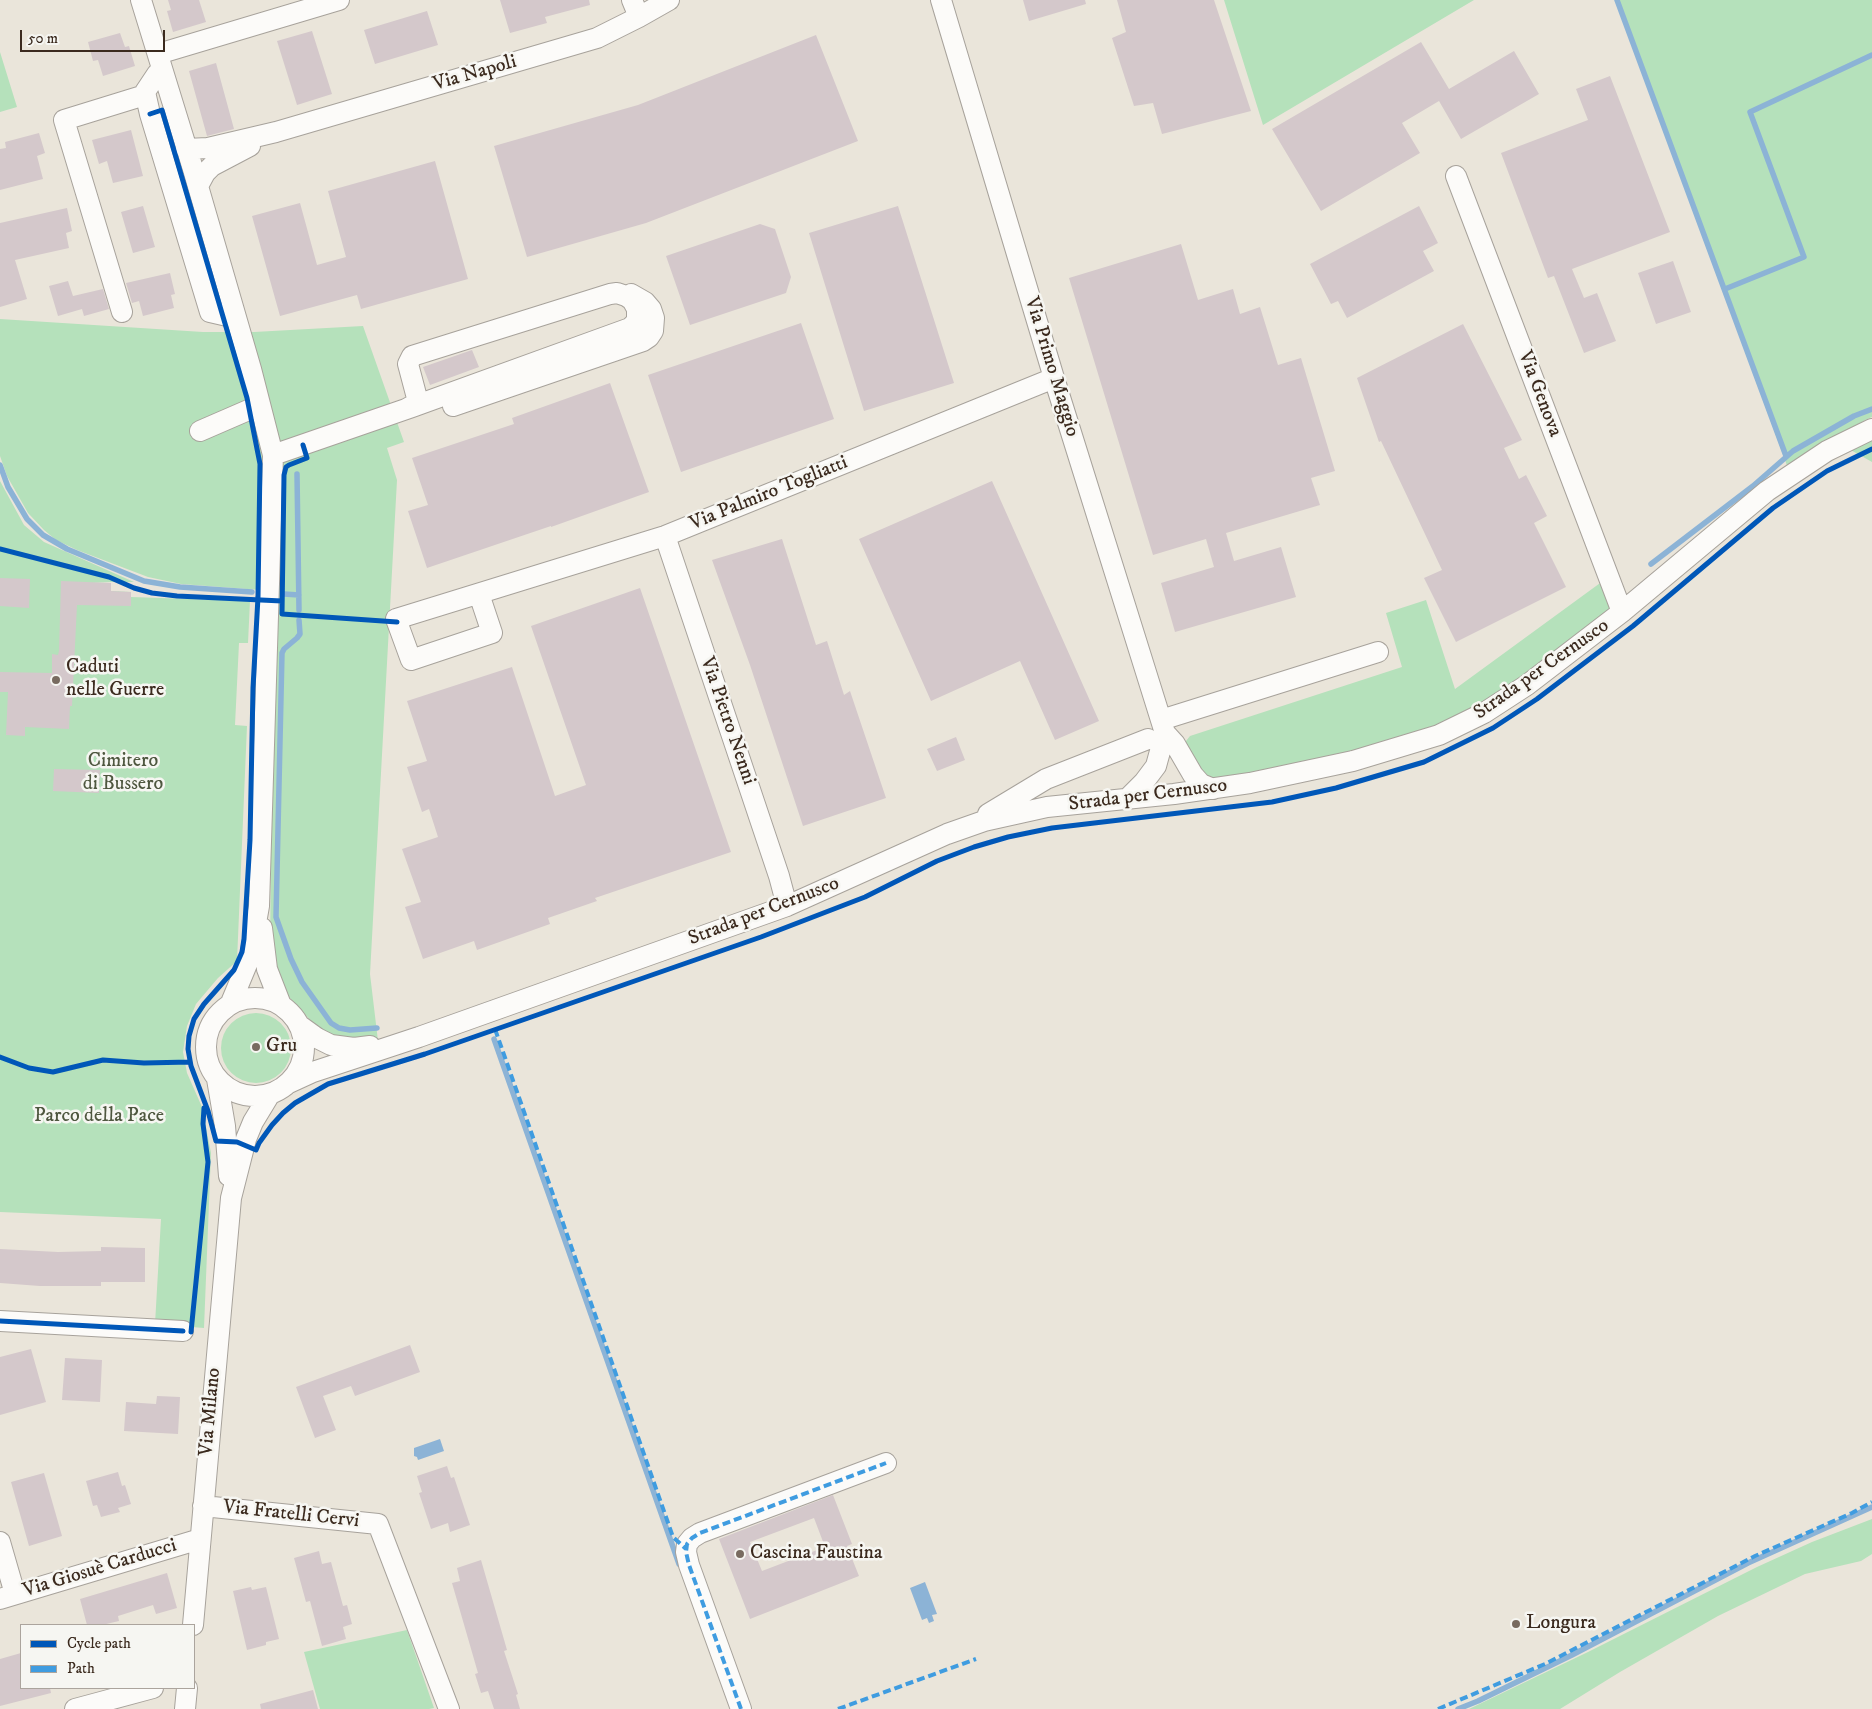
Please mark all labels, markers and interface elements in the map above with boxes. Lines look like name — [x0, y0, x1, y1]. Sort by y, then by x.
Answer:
scale bar — [22, 20, 168, 52]
text: 50 m — [28, 29, 58, 48]
street label: Via Napoli — [430, 51, 520, 97]
street label: Via Primo Maggio — [1018, 294, 1084, 440]
street label: Via Genova — [1512, 348, 1566, 440]
street label: Via Palmiro Togliatti — [686, 451, 852, 537]
street label: Strada per Cernusco — [1470, 614, 1614, 726]
street label: Via Pietro Nenni — [694, 654, 760, 788]
place label: Caduti nelle Guerre — [66, 656, 164, 703]
marker: Caduti nelle Guerre — [50, 674, 62, 686]
park label: Cimitero di Bussero — [83, 750, 163, 797]
street label: Strada per Cernusco — [1067, 774, 1229, 818]
street label: Strada per Cernusco — [685, 872, 843, 952]
place label: Gru — [266, 1035, 297, 1059]
marker: Gru — [250, 1041, 262, 1053]
park label: Parco della Pace — [34, 1105, 164, 1129]
street label: Via Milano — [195, 1367, 227, 1457]
street label: Via Fratelli Cervi — [222, 1496, 360, 1534]
street label: Via Giosuè Carducci — [20, 1534, 180, 1604]
place label: Cascina Faustina — [750, 1542, 882, 1566]
marker: Cascina Faustina — [734, 1548, 746, 1560]
place label: Longura — [1526, 1612, 1596, 1636]
marker: Longura — [1510, 1618, 1522, 1630]
legend — [20, 1624, 195, 1689]
text: Cycle path — [67, 1634, 131, 1653]
text: Path — [67, 1659, 95, 1678]

